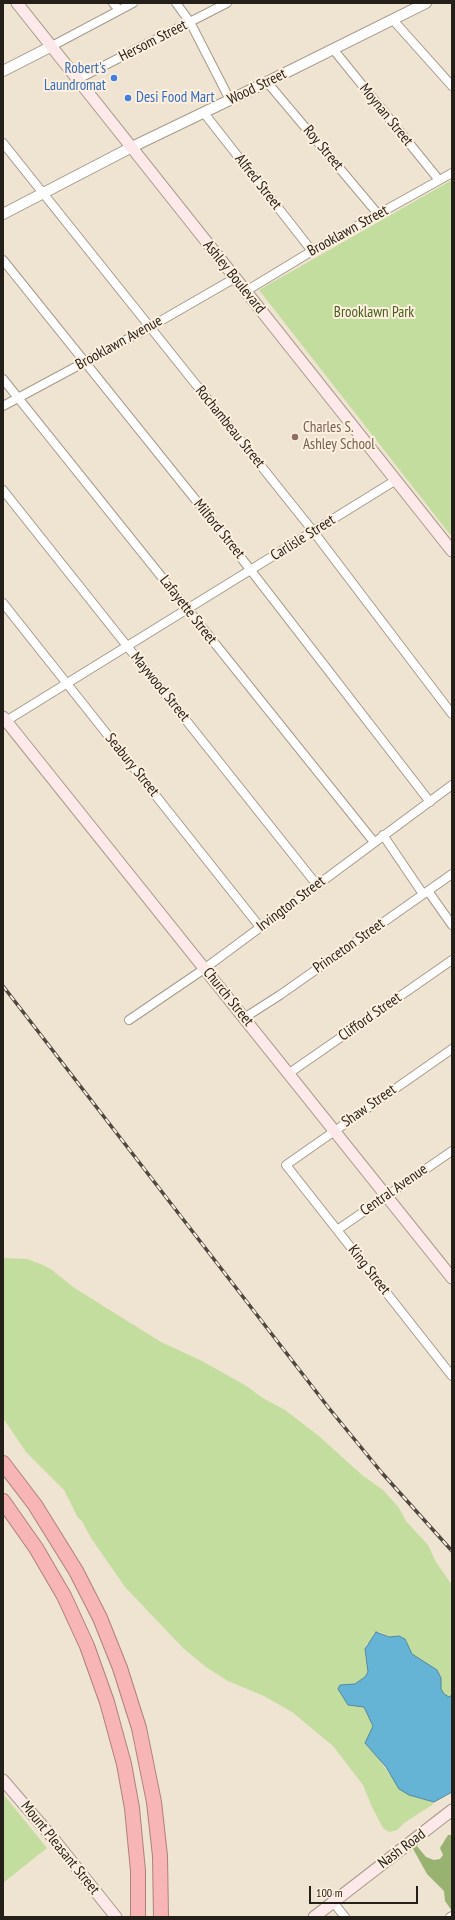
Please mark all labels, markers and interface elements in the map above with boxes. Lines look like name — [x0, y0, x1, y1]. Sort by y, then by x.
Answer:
street label: Hersom Street — [116, 16, 190, 66]
place label: Robert's Laundromat — [44, 60, 106, 95]
street label: Wood Street — [225, 65, 289, 109]
marker: Robert's Laundromat — [109, 73, 119, 83]
street label: Moynan Street — [355, 80, 417, 150]
place label: Desi Food Mart — [136, 89, 215, 107]
marker: Desi Food Mart — [123, 93, 133, 103]
street label: Roy Street — [299, 122, 347, 174]
street label: Alfred Street — [231, 151, 285, 213]
street label: Brooklawn Street — [305, 202, 391, 260]
street label: Ashley Boulevard — [199, 237, 269, 317]
park label: Brooklawn Park — [334, 304, 414, 322]
street label: Brooklawn Avenue — [73, 312, 165, 374]
street label: Rochambeau Street — [191, 382, 269, 472]
place label: Charles S. Ashley School — [303, 419, 375, 454]
marker: Charles S. Ashley School — [290, 432, 300, 442]
street label: Milford Street — [190, 496, 248, 562]
street label: Carlisle Street — [267, 511, 339, 565]
street label: Lafayette Street — [156, 572, 220, 648]
street label: Maywood Street — [127, 649, 193, 725]
street label: Seabury Street — [101, 730, 163, 800]
street label: Irvington Street — [253, 872, 329, 936]
street label: Princeton Street — [310, 915, 388, 977]
street label: Church Street — [199, 964, 257, 1030]
street label: Clifford Street — [335, 989, 405, 1045]
street label: Shaw Street — [338, 1081, 400, 1131]
street label: Central Avenue — [357, 1160, 431, 1220]
street label: King Street — [344, 1242, 394, 1298]
street label: Mount Pleasant Street — [17, 1798, 103, 1898]
street label: Nash Road — [375, 1825, 429, 1873]
scale bar — [311, 1878, 420, 1904]
text: 100 m — [316, 1885, 343, 1900]

